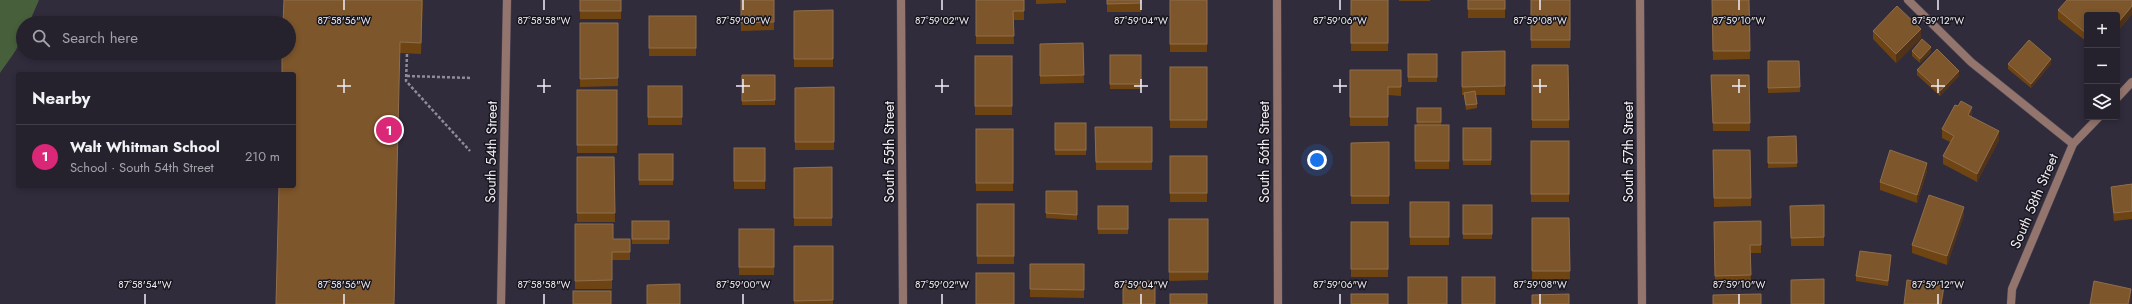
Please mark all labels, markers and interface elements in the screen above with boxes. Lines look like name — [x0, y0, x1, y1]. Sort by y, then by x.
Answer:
map controls — [2084, 12, 2120, 120]
button: + — [2084, 12, 2120, 48]
text: 87°58'56"W — [317, 13, 371, 28]
text: 87°58'58"W — [518, 13, 571, 28]
text: 87°59'00"W — [716, 13, 770, 28]
text: 87°59'02"W — [915, 13, 969, 28]
text: 87°59'04"W — [1114, 13, 1168, 28]
text: 87°59'06"W — [1313, 13, 1367, 28]
text: 87°59'08"W — [1513, 13, 1567, 28]
text: 87°59'10"W — [1713, 13, 1765, 28]
text: 87°59'12"W — [1912, 13, 1964, 28]
search box — [16, 16, 296, 60]
icon: search — [30, 27, 52, 49]
text: Search here — [62, 27, 138, 49]
button: − — [2084, 48, 2120, 84]
button: layers — [2084, 84, 2120, 120]
text: Nearby — [32, 86, 90, 110]
street label: South 54th Street — [480, 100, 502, 203]
street label: South 56th Street — [1254, 100, 1274, 203]
street label: South 55th Street — [879, 101, 899, 203]
street label: South 57th Street — [1618, 101, 1638, 203]
pin: 1 — [376, 115, 402, 145]
text: Walt Whitman School — [70, 136, 220, 158]
text: 1 — [42, 147, 48, 166]
text: 210 m — [245, 147, 280, 166]
your location — [1307, 150, 1327, 170]
street label: South 58th Street — [2005, 150, 2063, 252]
text: School · South 54th Street — [70, 158, 214, 177]
text: 87°58'54"W — [118, 277, 172, 292]
text: 87°58'56"W — [317, 277, 371, 292]
text: 87°58'58"W — [518, 277, 571, 292]
text: 87°59'00"W — [716, 277, 770, 292]
text: 87°59'02"W — [915, 277, 969, 292]
text: 87°59'04"W — [1114, 277, 1168, 292]
text: 87°59'06"W — [1313, 277, 1367, 292]
text: 87°59'08"W — [1513, 277, 1567, 292]
text: 87°59'10"W — [1713, 277, 1765, 292]
text: 87°59'12"W — [1912, 277, 1964, 292]

